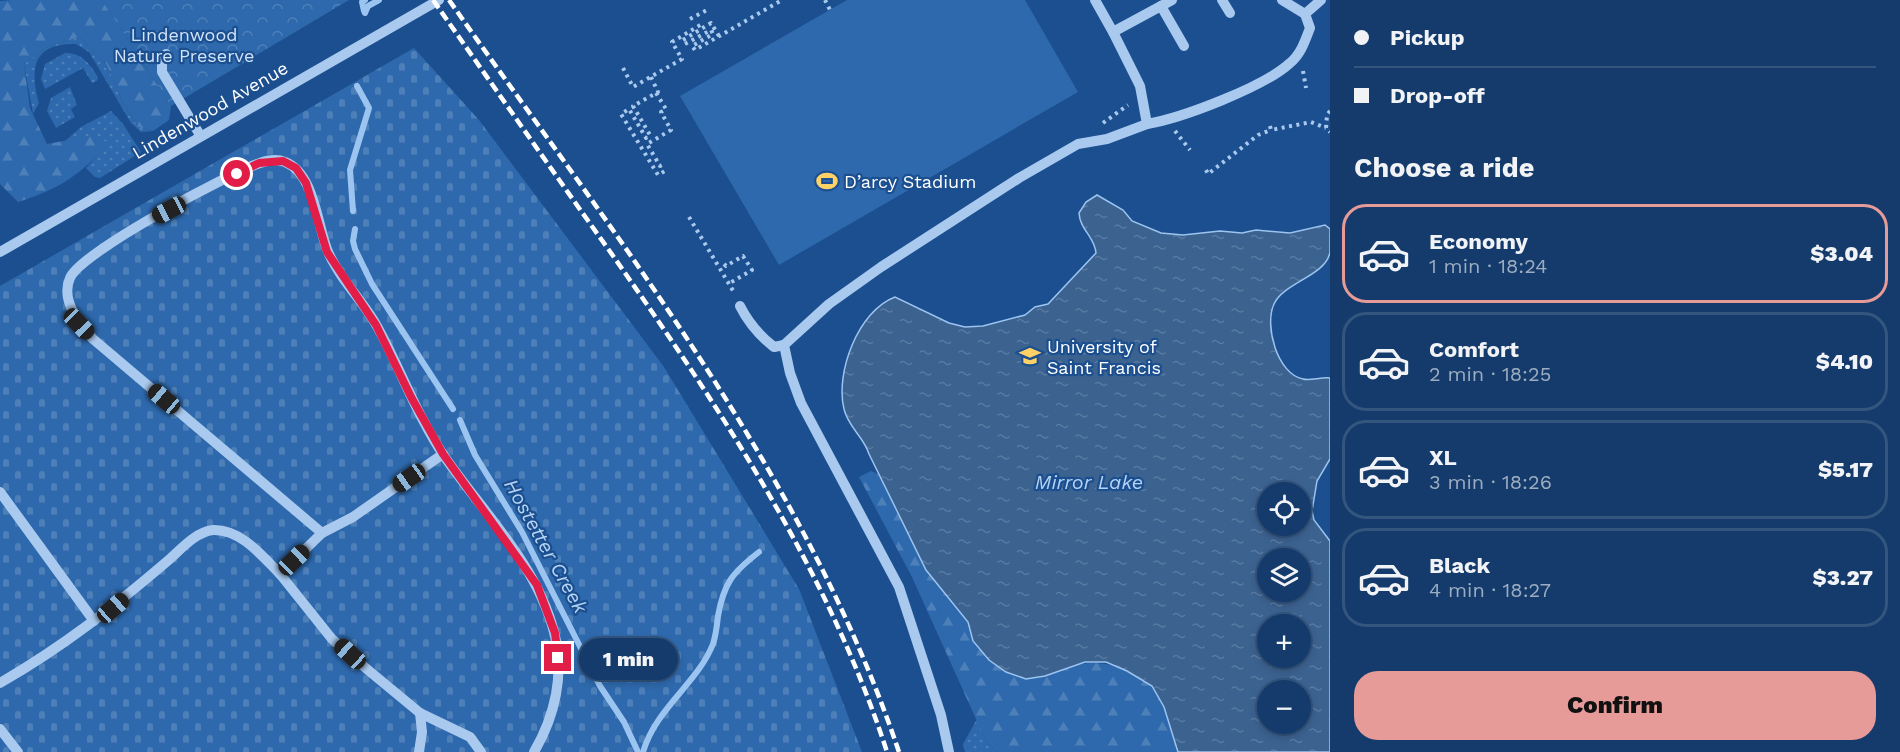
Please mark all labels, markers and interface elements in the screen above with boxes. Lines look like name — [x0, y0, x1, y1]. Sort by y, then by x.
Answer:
park label: Lindenwood Nature Preserve — [114, 24, 254, 66]
text: Pickup — [1390, 25, 1465, 50]
street label: Lindenwood Avenue — [128, 57, 292, 163]
text: Drop-off — [1390, 83, 1485, 108]
text: Choose a ride — [1354, 152, 1534, 184]
route start — [223, 160, 250, 187]
sports icon: D’arcy Stadium — [815, 169, 839, 193]
place label: D’arcy Stadium — [844, 171, 976, 192]
car — [149, 194, 189, 226]
icon: car — [1357, 227, 1411, 281]
text: Economy — [1429, 229, 1528, 254]
text: $3.04 — [1810, 241, 1873, 266]
text: 1 min · 18:24 — [1429, 254, 1547, 278]
car — [60, 305, 98, 343]
icon: car — [1357, 335, 1411, 389]
place label: University of Saint Francis — [1047, 336, 1161, 378]
text: Comfort — [1429, 337, 1519, 362]
school or university icon: University of Saint Francis — [1018, 344, 1042, 368]
text: $4.10 — [1816, 349, 1873, 374]
text: 2 min · 18:25 — [1429, 362, 1551, 386]
car — [144, 381, 184, 417]
icon: car — [1357, 443, 1411, 497]
text: XL — [1429, 445, 1457, 470]
text: $5.17 — [1818, 457, 1873, 482]
car — [389, 460, 429, 496]
water label: Mirror Lake — [1035, 470, 1143, 494]
text: 3 min · 18:26 — [1429, 470, 1552, 494]
water label: Hostetter Creek — [499, 475, 593, 618]
map controls — [1257, 482, 1311, 734]
button: locate — [1257, 482, 1311, 536]
car — [275, 541, 313, 579]
button: layers — [1257, 548, 1311, 602]
icon: car — [1357, 551, 1411, 605]
text: Black — [1429, 553, 1490, 578]
text: $3.27 — [1812, 565, 1873, 590]
text: 4 min · 18:27 — [1429, 578, 1551, 602]
car — [94, 589, 132, 627]
button: + — [1257, 614, 1311, 668]
car — [331, 635, 369, 673]
callout: 1 min — [579, 637, 678, 679]
route end — [544, 644, 571, 671]
text: 1 min — [603, 647, 654, 671]
button: Confirm — [1354, 671, 1876, 740]
button: − — [1257, 680, 1311, 734]

